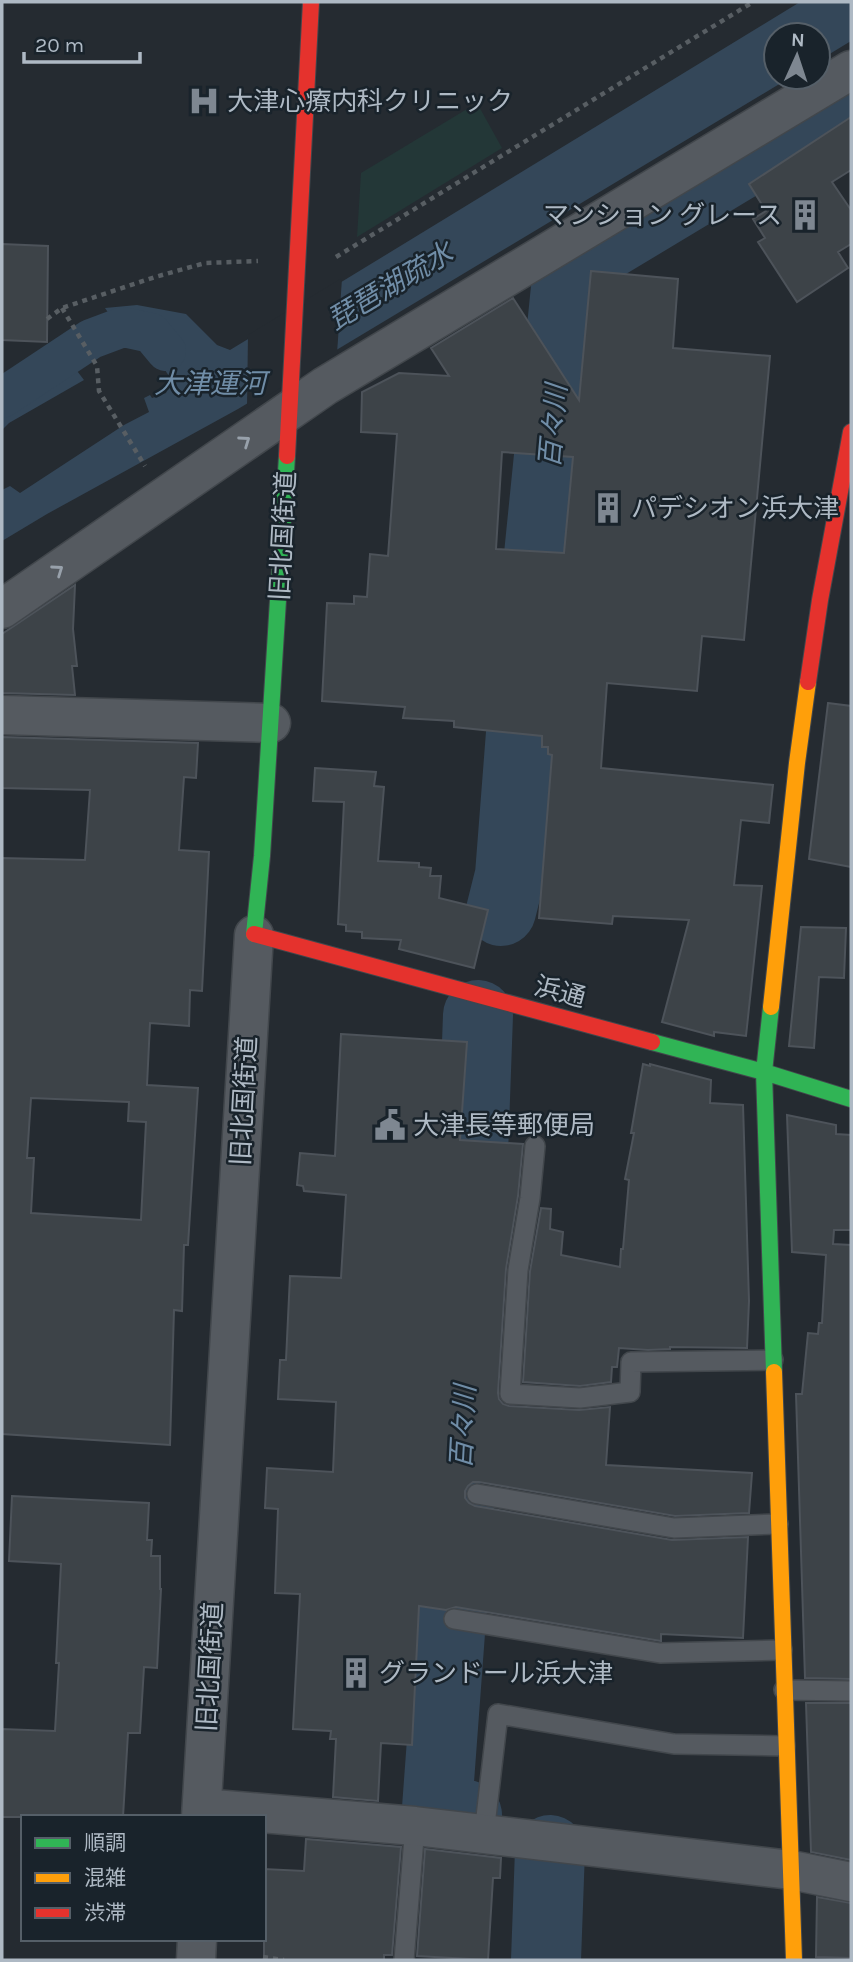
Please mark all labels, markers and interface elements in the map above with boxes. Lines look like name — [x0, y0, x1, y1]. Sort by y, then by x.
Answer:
scale bar — [24, 21, 140, 65]
north arrow — [762, 21, 832, 91]
text: N — [790, 29, 805, 51]
text: 20 m — [35, 33, 84, 57]
hospital icon: 大津心療内科クリニック — [187, 84, 221, 118]
place label: 大津心療内科クリニック — [227, 86, 513, 117]
building icon: マンション グレース — [788, 198, 822, 232]
place label: マンション グレース — [543, 200, 782, 231]
water label: 琵琶湖疏水 — [321, 234, 461, 336]
water label: 大津運河 — [154, 367, 271, 400]
water label: 百々川 — [533, 380, 573, 469]
one-way arrow — [237, 437, 250, 449]
street label: 旧北国街道 — [264, 470, 302, 602]
building icon: パデシオン浜大津 — [591, 491, 625, 525]
place label: パデシオン浜大津 — [631, 493, 839, 524]
one-way arrow — [50, 566, 63, 578]
street label: 浜通 — [531, 970, 589, 1014]
street label: 旧北国街道 — [225, 1035, 263, 1167]
public building icon: 大津長等郵便局 — [373, 1108, 407, 1142]
place label: 大津長等郵便局 — [413, 1110, 595, 1141]
water label: 百々川 — [444, 1381, 482, 1470]
street label: 旧北国街道 — [191, 1601, 229, 1733]
building icon: グランドール浜大津 — [339, 1656, 373, 1690]
place label: グランドール浜大津 — [379, 1658, 613, 1689]
legend — [21, 1815, 266, 1941]
text: 順調 — [84, 1831, 126, 1855]
text: 混雑 — [84, 1866, 126, 1890]
text: 渋滞 — [84, 1901, 126, 1925]

